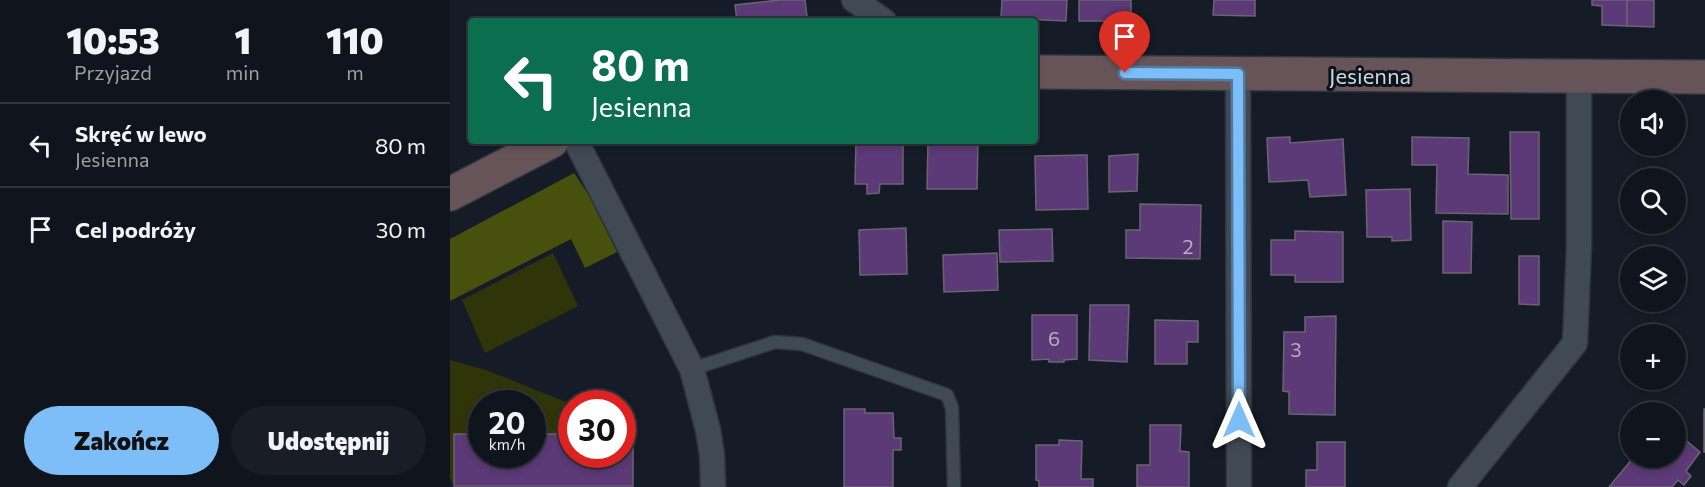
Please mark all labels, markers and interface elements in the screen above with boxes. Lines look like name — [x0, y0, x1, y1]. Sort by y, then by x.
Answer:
pin — [1099, 11, 1150, 73]
text: 10:53 — [66, 17, 160, 61]
text: 1 — [234, 17, 251, 61]
text: 110 — [326, 17, 384, 61]
icon: arrive — [1108, 20, 1141, 53]
text: 80 m — [591, 38, 690, 90]
icon: left — [492, 42, 570, 120]
text: Przyjazd — [74, 60, 152, 84]
text: min — [226, 60, 260, 84]
text: m — [346, 60, 364, 84]
street label: Jesienna — [1329, 62, 1411, 89]
text: Jesienna — [591, 90, 692, 123]
map controls — [1620, 90, 1686, 468]
button: sound — [1620, 90, 1686, 156]
text: Skręć w lewo — [75, 120, 207, 147]
icon: left — [24, 129, 57, 162]
text: 80 m — [375, 132, 426, 159]
text: Jesienna — [75, 147, 150, 171]
button: search — [1620, 168, 1686, 234]
icon: arrive — [24, 213, 57, 246]
text: Cel podróży — [75, 216, 196, 243]
text: 30 m — [376, 216, 426, 243]
house number: 2 — [1182, 234, 1194, 258]
button: layers — [1620, 246, 1686, 312]
button: + — [1620, 324, 1686, 390]
house number: 6 — [1048, 326, 1060, 350]
house number: 3 — [1290, 337, 1302, 361]
position arrow — [1207, 388, 1271, 452]
speed limit sign: 30 — [558, 390, 636, 468]
button: − — [1620, 402, 1686, 468]
text: 20 — [489, 403, 525, 440]
button: Zakończ — [24, 406, 219, 475]
button: Udostępnij — [231, 406, 426, 475]
text: km/h — [489, 435, 525, 453]

